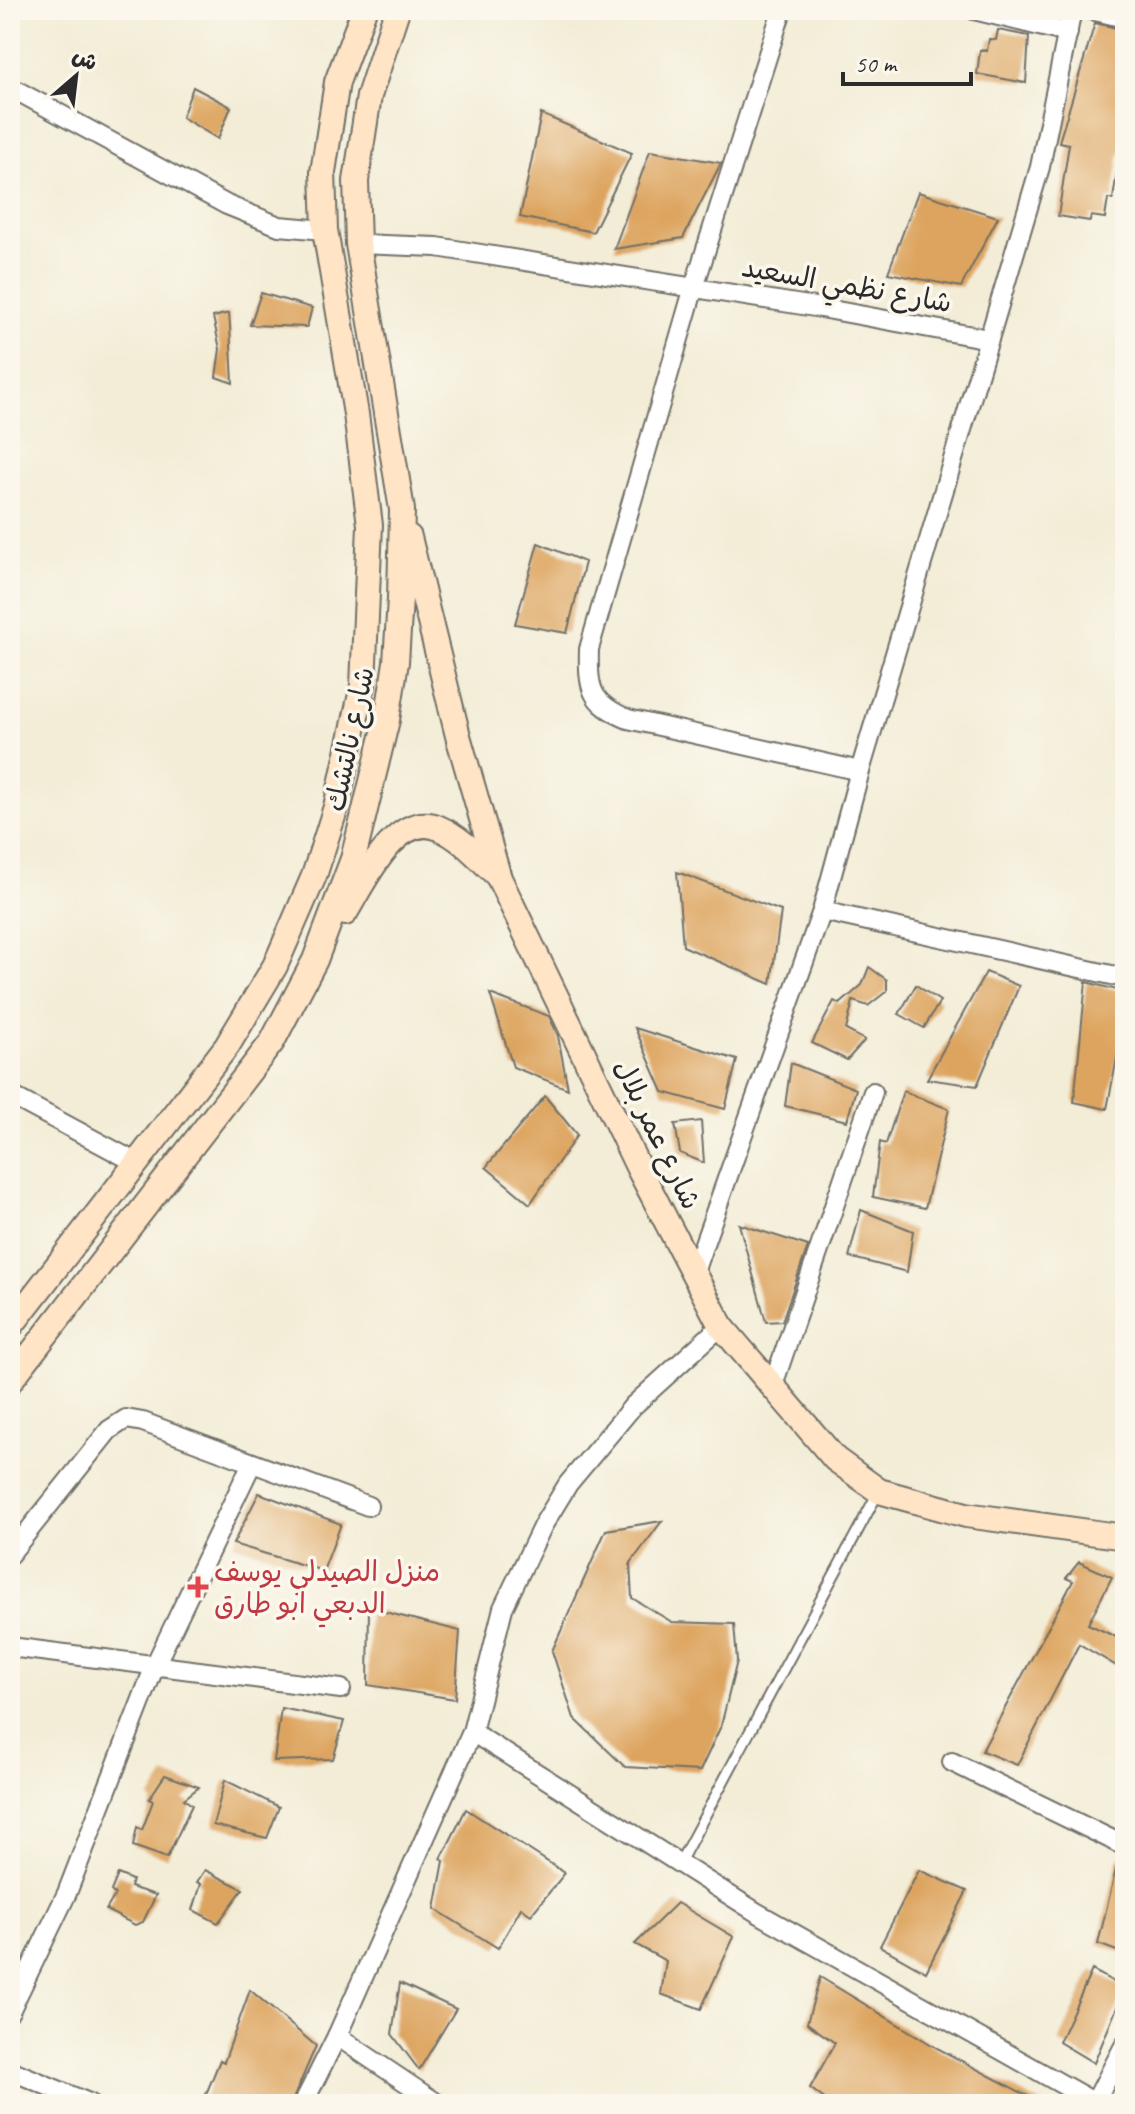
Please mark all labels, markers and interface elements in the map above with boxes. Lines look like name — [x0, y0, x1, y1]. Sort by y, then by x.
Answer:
north arrow — [36, 36, 116, 116]
scale bar — [843, 36, 971, 86]
text: ش — [68, 41, 102, 77]
text: 50 m — [855, 49, 898, 79]
street label: شارع نظمي السعيد — [738, 249, 955, 327]
street label: شارع نالتشك — [317, 664, 384, 815]
street label: شارع عمر بلال — [604, 1053, 709, 1216]
place label: منزل الصيدلي يوسف الدبعي ابو طارق — [214, 1554, 440, 1628]
marker: منزل الصيدلي يوسف الدبعي ابو طارق — [189, 1578, 207, 1596]

